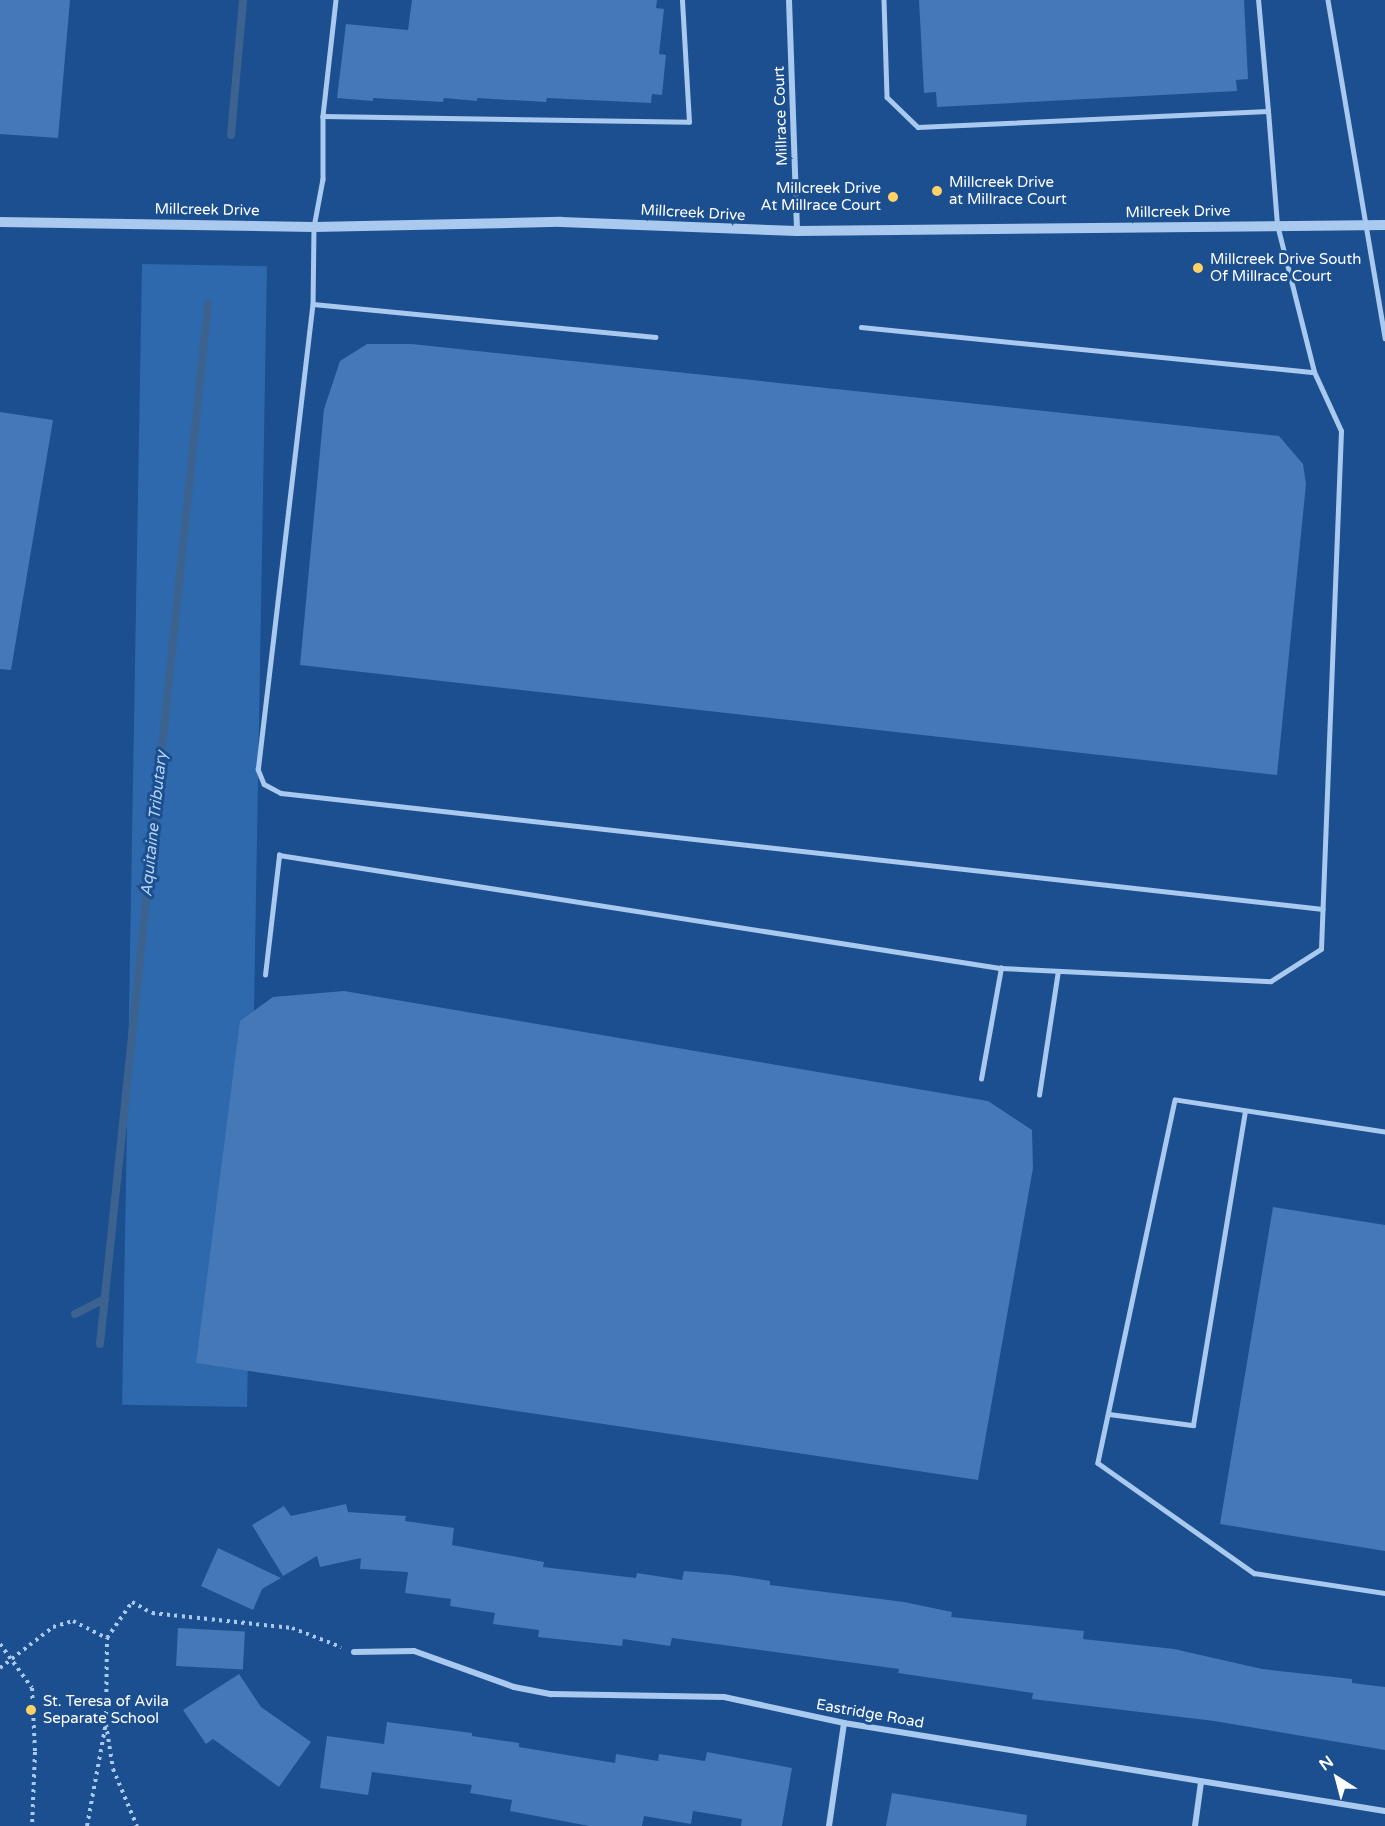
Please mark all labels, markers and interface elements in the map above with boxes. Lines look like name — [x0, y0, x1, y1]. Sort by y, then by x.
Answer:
street label: Millrace Court — [770, 66, 792, 166]
place label: Millcreek Drive at Millrace Court — [949, 173, 1067, 208]
place label: Millcreek Drive At Millrace Court — [761, 179, 881, 214]
marker: Millcreek Drive at Millrace Court — [930, 184, 944, 198]
marker: Millcreek Drive At Millrace Court — [886, 190, 900, 204]
street label: Millcreek Drive — [154, 200, 260, 220]
street label: Millcreek Drive — [640, 201, 746, 225]
street label: Millcreek Drive — [1125, 202, 1231, 222]
place label: Millcreek Drive South Of Millrace Court — [1210, 250, 1361, 285]
marker: Millcreek Drive South Of Millrace Court — [1191, 261, 1205, 275]
water label: Aquitaine Tributary — [137, 750, 171, 898]
place label: St. Teresa of Avila Separate School — [43, 1692, 169, 1727]
street label: Eastridge Road — [815, 1696, 925, 1732]
marker: St. Teresa of Avila Separate School — [24, 1703, 38, 1717]
north arrow — [1307, 1748, 1367, 1808]
text: N — [1315, 1752, 1337, 1775]

